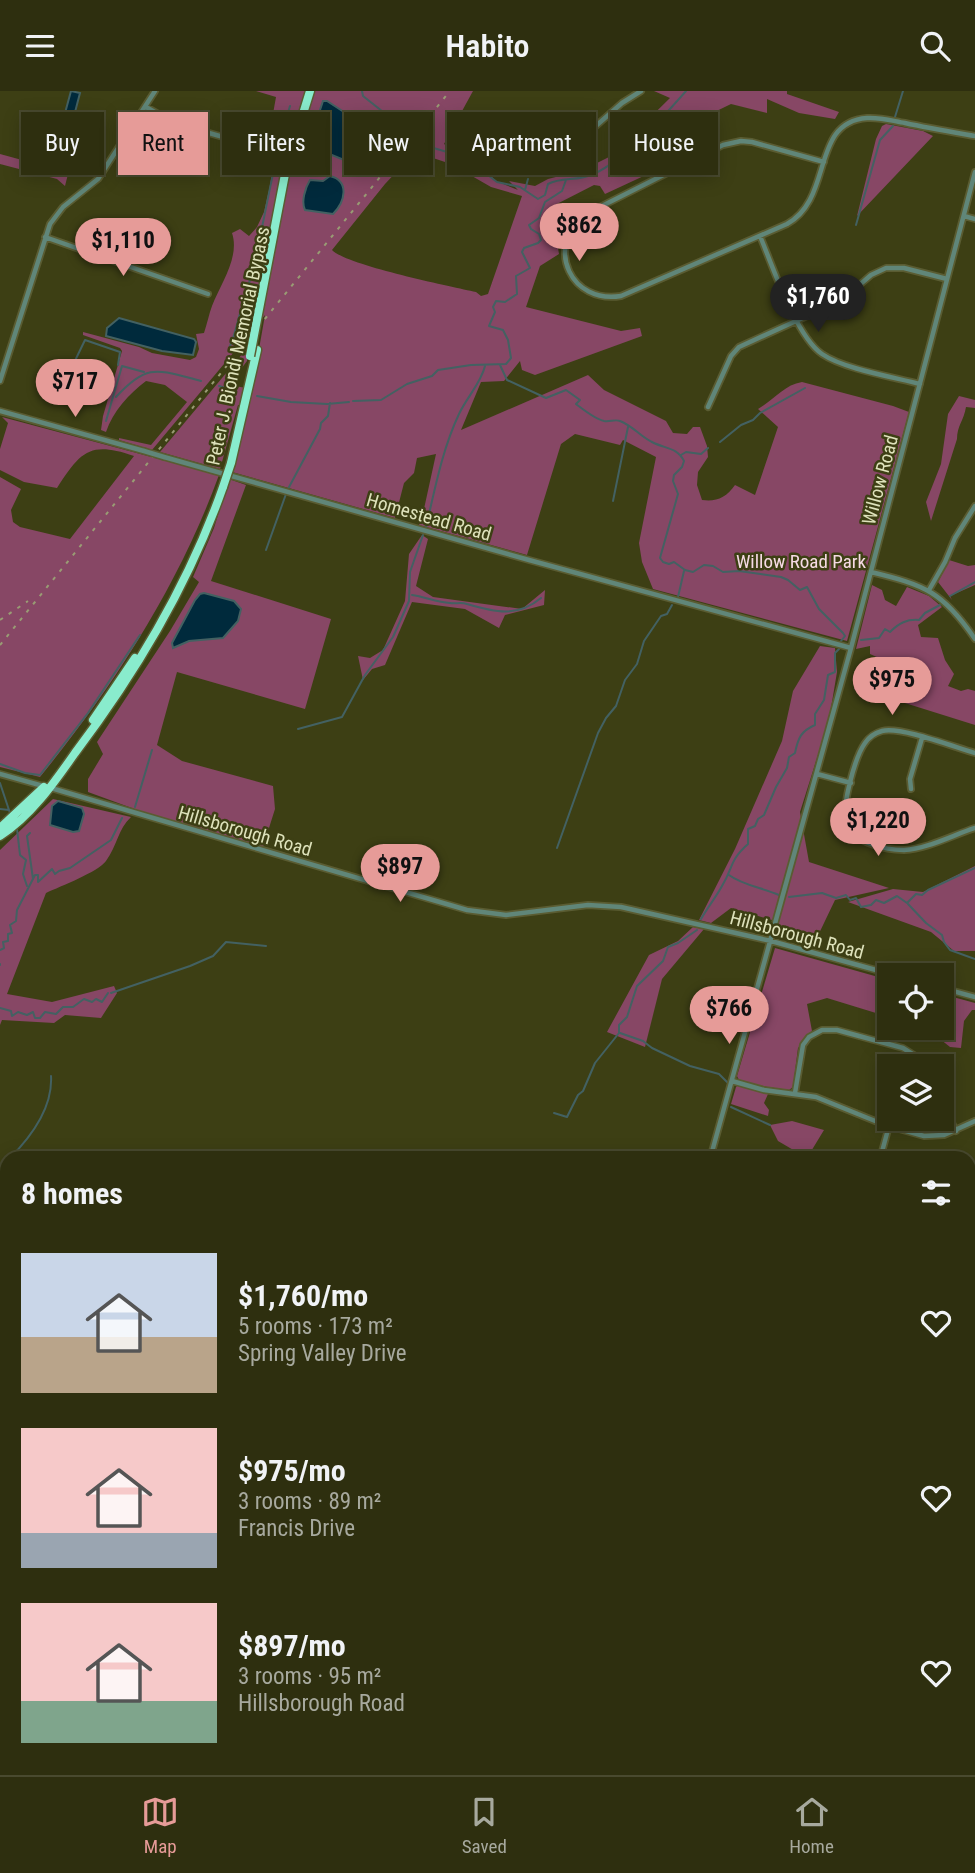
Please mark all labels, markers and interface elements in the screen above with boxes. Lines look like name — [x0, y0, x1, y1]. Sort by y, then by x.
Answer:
icon: menu — [21, 27, 59, 65]
text: Habito — [446, 27, 529, 65]
icon: search — [916, 27, 954, 65]
chip: Buy — [21, 112, 104, 175]
chip: Rent — [118, 112, 208, 175]
chip: Filters — [222, 112, 330, 175]
chip: New — [344, 112, 433, 175]
chip: Apartment — [447, 112, 596, 175]
chip: House — [610, 112, 718, 175]
pin: $862 — [538, 204, 620, 263]
text: $862 — [556, 212, 602, 239]
pin: $1,110 — [66, 219, 180, 278]
street label: Peter J. Biondi Memorial Bypass — [201, 225, 275, 467]
text: $1,110 — [91, 227, 155, 254]
pin: $1,760 — [761, 275, 875, 334]
text: $1,760 — [786, 283, 850, 310]
pin: $717 — [34, 359, 116, 419]
text: $717 — [52, 368, 98, 395]
street label: Willow Road — [857, 433, 903, 527]
street label: Homestead Road — [364, 488, 494, 546]
park label: Willow Road Park — [736, 550, 867, 573]
pin: $975 — [851, 657, 933, 717]
text: $975 — [869, 666, 915, 693]
pin: $1,220 — [821, 799, 935, 858]
street label: Hillsborough Road — [176, 801, 314, 861]
text: $1,220 — [846, 807, 910, 834]
pin: $897 — [359, 845, 441, 904]
text: $897 — [377, 853, 423, 880]
street label: Hillsborough Road — [727, 906, 867, 964]
map controls — [877, 963, 954, 1131]
button: locate — [877, 963, 954, 1040]
pin: $766 — [688, 986, 770, 1046]
text: $766 — [706, 995, 752, 1022]
button: layers — [877, 1054, 954, 1131]
icon: filters — [917, 1174, 955, 1212]
text: 8 homes — [21, 1176, 123, 1211]
text: $1,760/mo — [238, 1278, 368, 1313]
icon: home — [77, 1281, 161, 1365]
icon: heart — [917, 1304, 955, 1342]
text: 5 rooms · 173 m² — [238, 1313, 393, 1340]
text: Spring Valley Drive — [238, 1340, 407, 1367]
text: $975/mo — [238, 1453, 346, 1488]
icon: home — [77, 1456, 161, 1540]
icon: heart — [917, 1479, 955, 1517]
text: 3 rooms · 89 m² — [238, 1488, 381, 1515]
text: Francis Drive — [238, 1515, 355, 1542]
text: $897/mo — [238, 1628, 346, 1663]
icon: home — [77, 1631, 161, 1715]
icon: heart — [917, 1654, 955, 1692]
text: 3 rooms · 95 m² — [238, 1663, 381, 1690]
text: Hillsborough Road — [238, 1690, 405, 1717]
tab: Map — [141, 1793, 179, 1858]
tab: Saved — [462, 1793, 507, 1858]
tab: Home — [789, 1793, 834, 1858]

